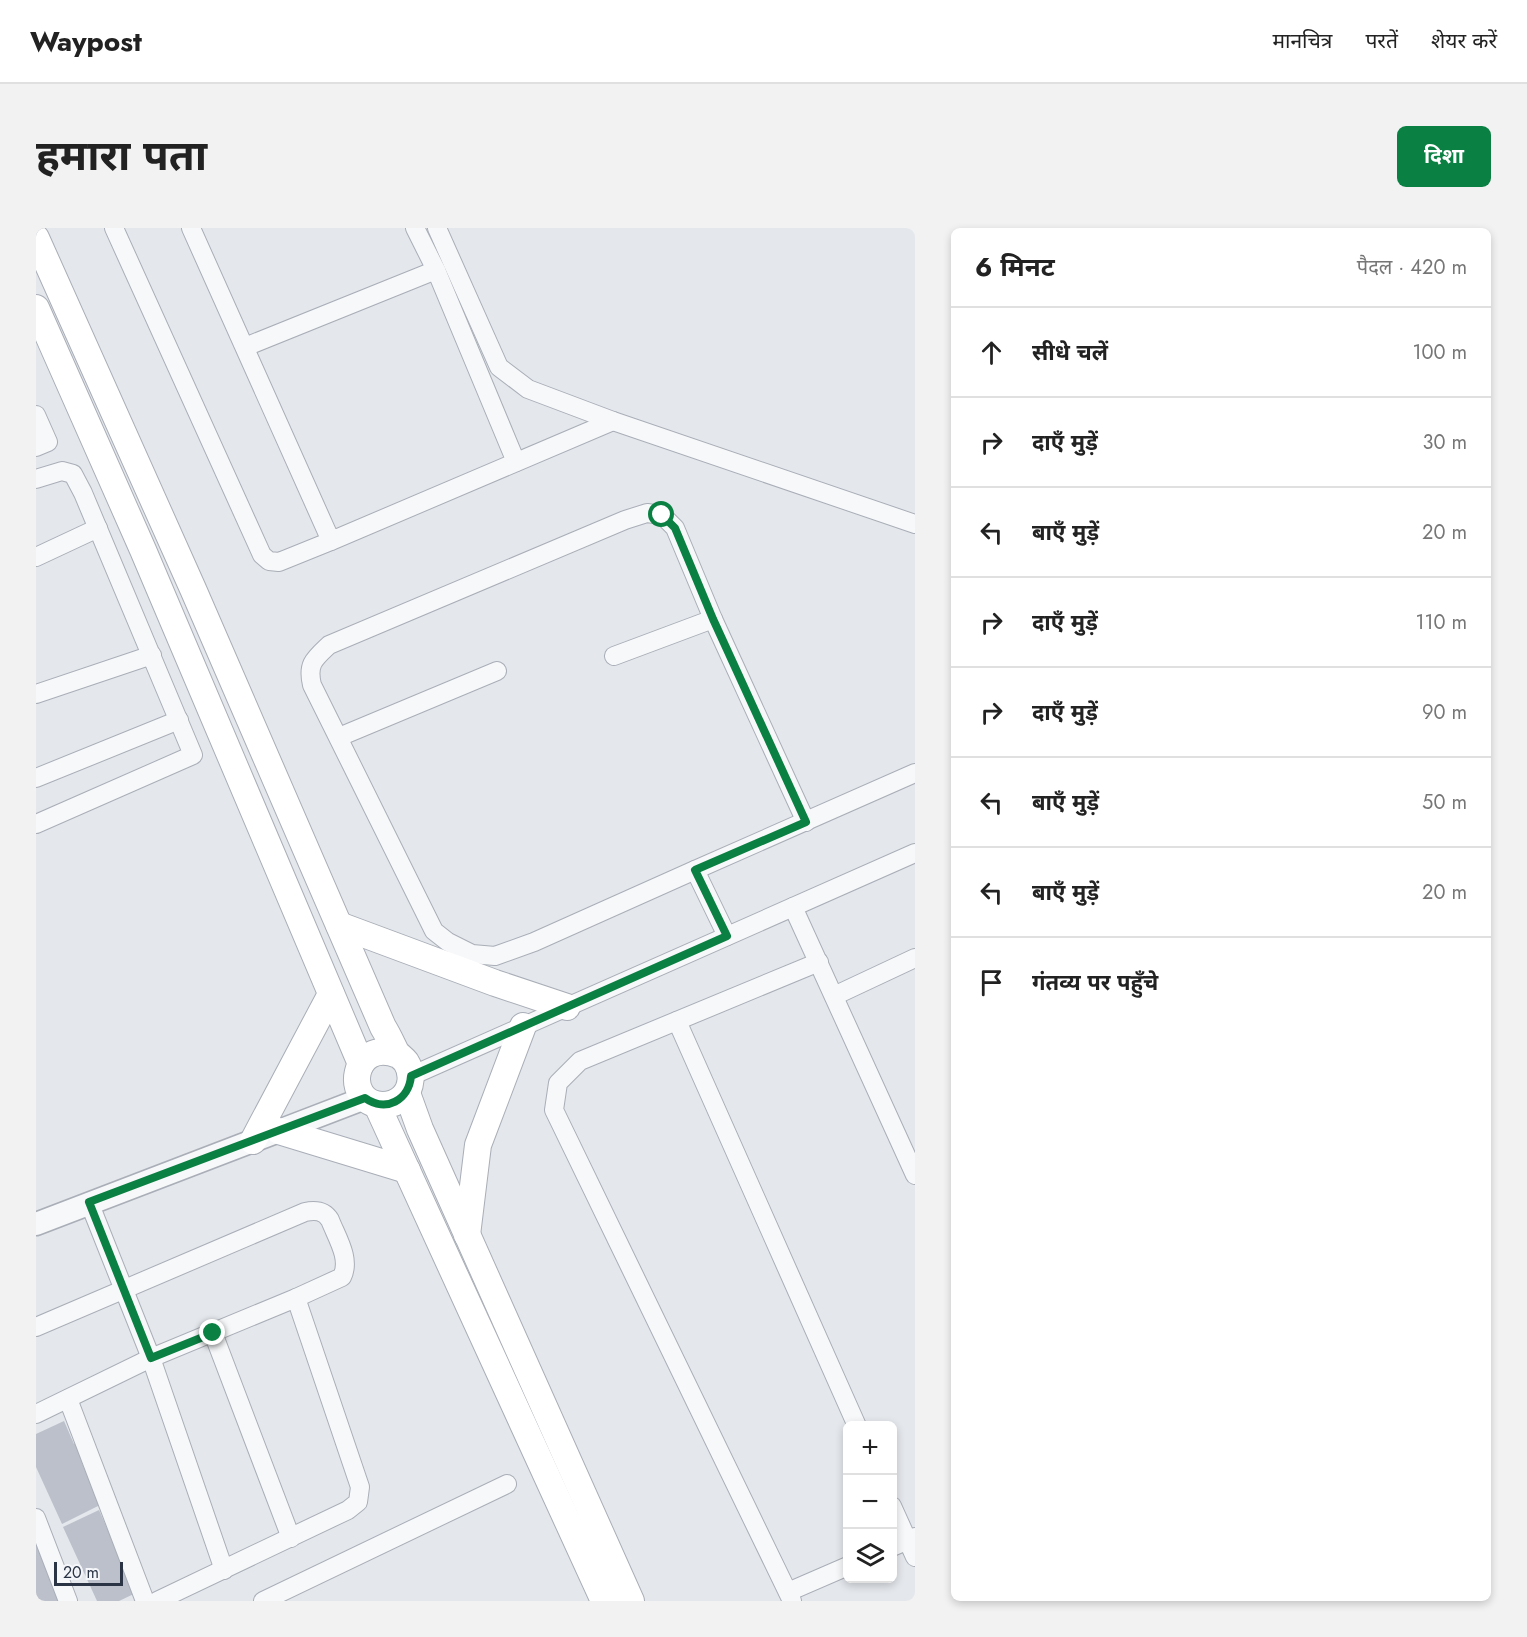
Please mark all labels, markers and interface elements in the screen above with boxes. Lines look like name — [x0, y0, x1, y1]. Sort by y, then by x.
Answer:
text: Waypost — [30, 21, 142, 62]
text: मानचित्र — [1272, 26, 1332, 56]
text: परतें — [1365, 26, 1398, 56]
text: शेयर करें — [1431, 26, 1497, 56]
text: हमारा पता — [36, 125, 207, 186]
button: दिशा — [1397, 126, 1491, 187]
text: 6 मिनट — [975, 248, 1055, 286]
text: पैदल · 420 m — [1357, 253, 1467, 282]
icon: ahead — [975, 336, 1008, 369]
text: सीधे चलें — [1032, 336, 1108, 368]
text: 100 m — [1412, 338, 1467, 367]
icon: right — [975, 426, 1008, 459]
text: दाएँ मुड़ें — [1032, 426, 1098, 458]
text: 30 m — [1422, 428, 1467, 457]
route start — [648, 501, 674, 527]
icon: left — [975, 516, 1008, 549]
text: बाएँ मुड़ें — [1032, 516, 1099, 548]
text: 20 m — [1422, 518, 1467, 547]
icon: right — [975, 606, 1008, 639]
text: दाएँ मुड़ें — [1032, 606, 1098, 638]
text: 110 m — [1415, 608, 1467, 637]
icon: right — [975, 696, 1008, 729]
text: दाएँ मुड़ें — [1032, 696, 1098, 728]
text: 90 m — [1422, 698, 1467, 727]
icon: left — [975, 786, 1008, 819]
text: बाएँ मुड़ें — [1032, 786, 1099, 818]
text: 50 m — [1422, 788, 1467, 817]
icon: left — [975, 876, 1008, 909]
text: बाएँ मुड़ें — [1032, 876, 1099, 908]
text: 20 m — [1422, 878, 1467, 907]
icon: arrive — [975, 966, 1008, 999]
text: गंतव्य पर पहुँचे — [1032, 966, 1158, 998]
route end — [199, 1319, 225, 1345]
map controls — [843, 1421, 897, 1583]
button: + — [843, 1421, 897, 1475]
button: − — [843, 1475, 897, 1529]
button: layers — [843, 1529, 897, 1583]
scale bar — [54, 1559, 123, 1586]
text: 20 m — [63, 1561, 99, 1584]

